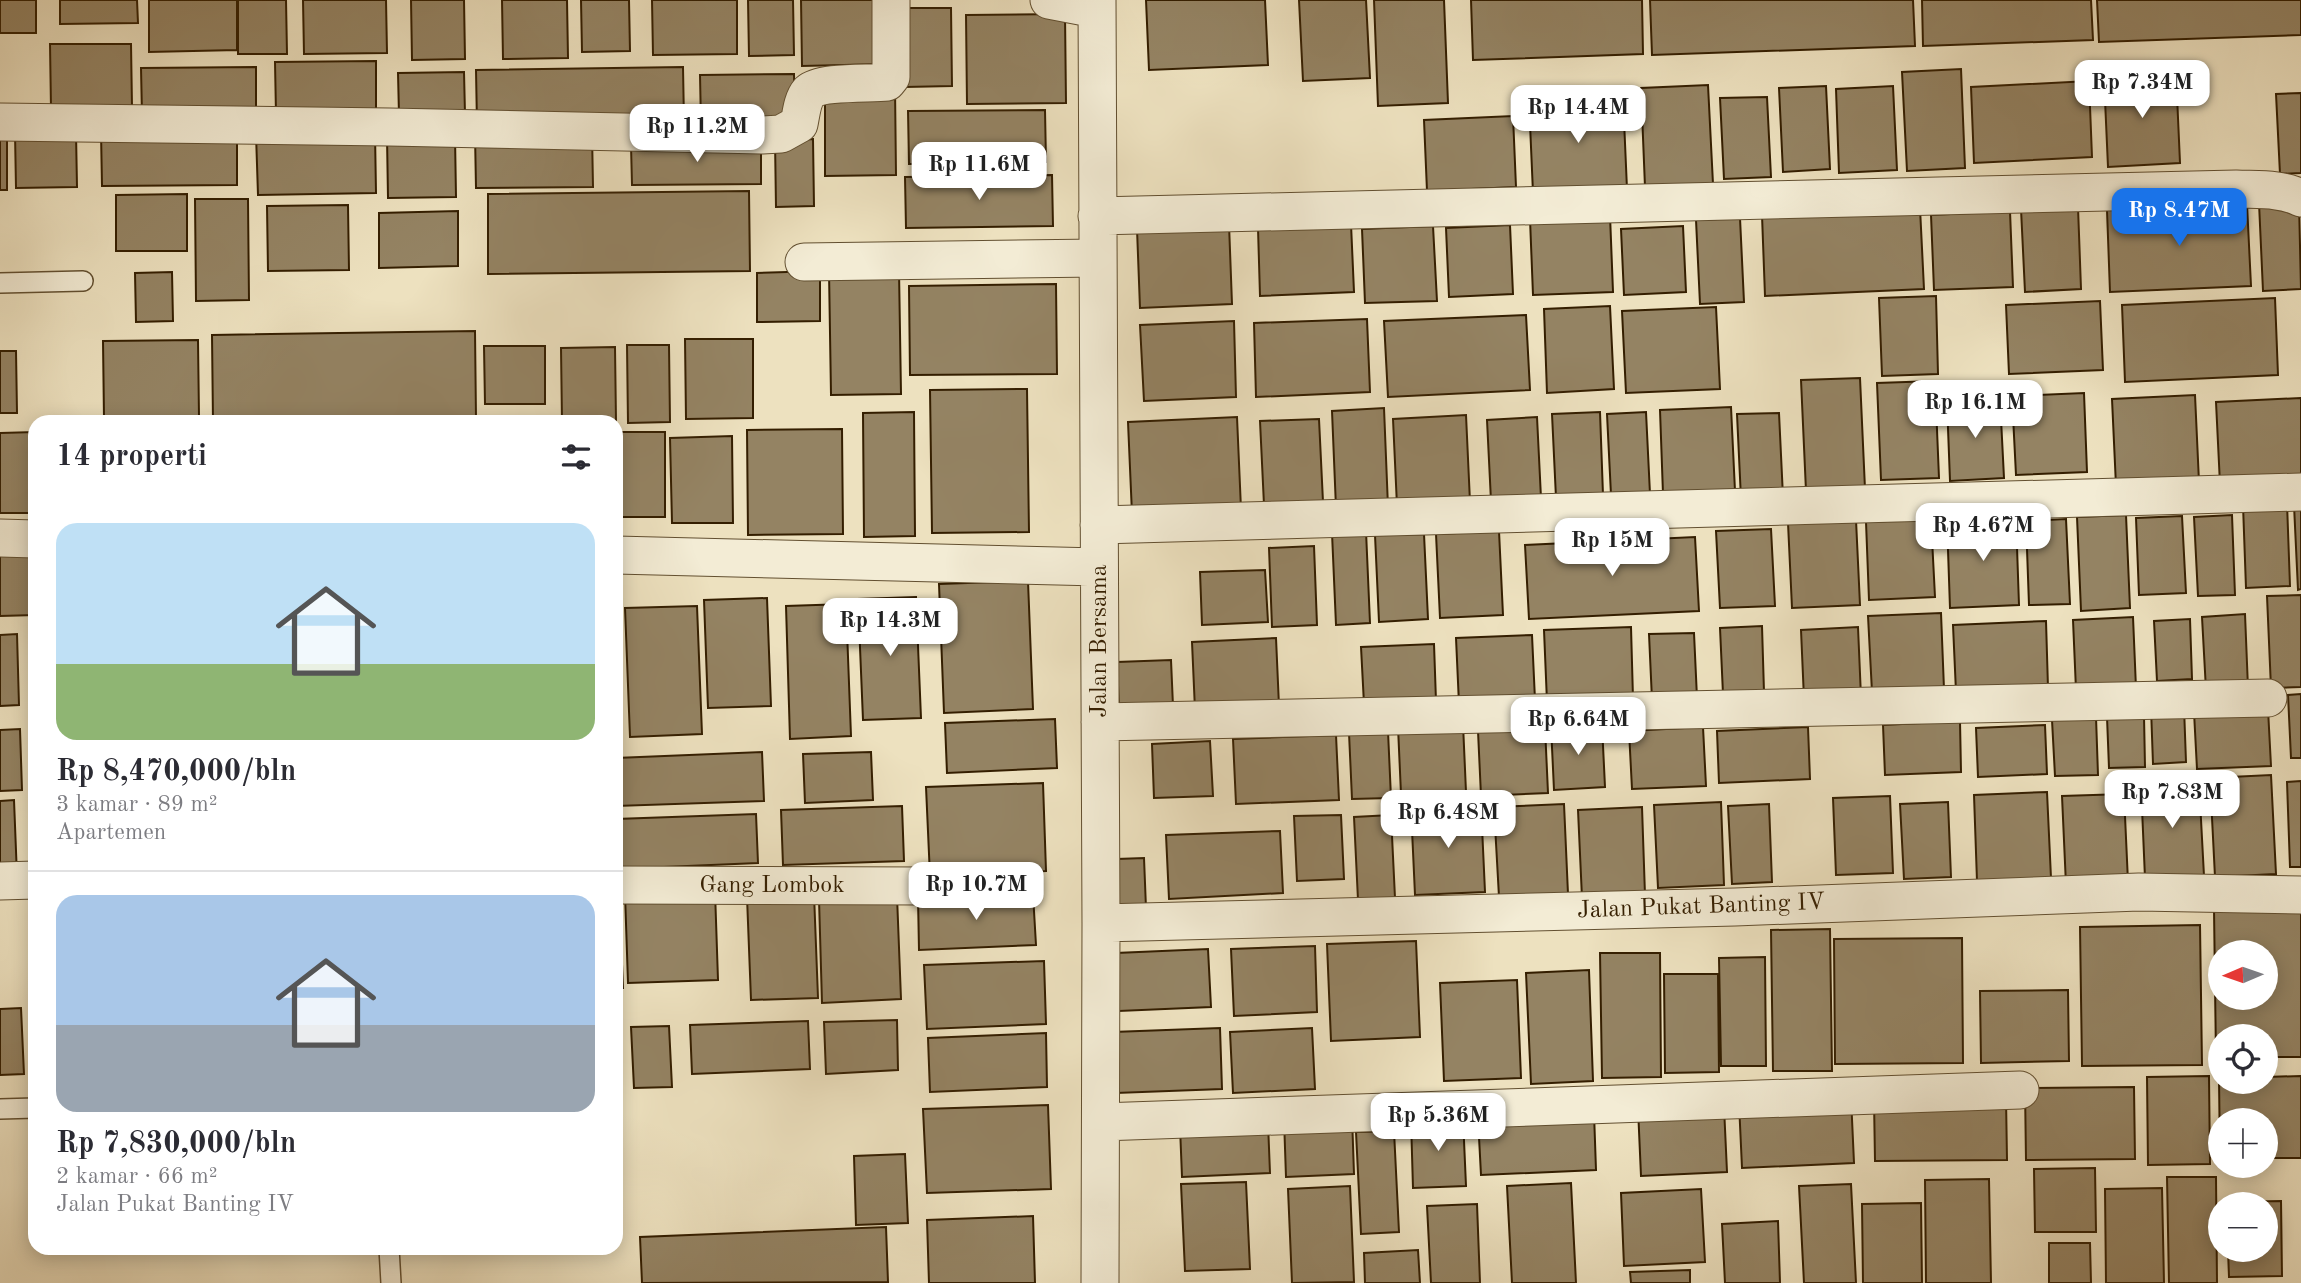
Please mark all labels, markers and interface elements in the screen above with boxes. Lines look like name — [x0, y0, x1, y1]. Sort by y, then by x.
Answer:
pin: Rp 7.34M — [2070, 60, 2214, 120]
text: Rp 7.34M — [2091, 71, 2193, 94]
pin: Rp 14.4M — [1506, 86, 1650, 145]
text: Rp 14.4M — [1527, 96, 1629, 119]
pin: Rp 11.2M — [625, 104, 769, 164]
text: Rp 11.2M — [646, 115, 748, 138]
pin: Rp 11.6M — [907, 142, 1051, 202]
text: Rp 11.6M — [928, 153, 1030, 176]
pin: Rp 8.47M — [2107, 188, 2251, 248]
text: Rp 8.47M — [2128, 199, 2230, 222]
pin: Rp 16.1M — [1903, 380, 2047, 440]
text: Rp 16.1M — [1924, 391, 2026, 414]
icon: filters — [557, 438, 595, 476]
text: 14 properti — [56, 442, 207, 472]
pin: Rp 4.67M — [1911, 504, 2055, 563]
text: Rp 4.67M — [1932, 514, 2034, 537]
pin: Rp 15M — [1555, 518, 1669, 578]
text: Rp 15M — [1571, 529, 1653, 552]
street label: Jalan Bersama — [1088, 564, 1112, 718]
icon: home — [263, 568, 389, 694]
pin: Rp 14.3M — [818, 598, 962, 658]
text: Rp 14.3M — [839, 609, 941, 632]
pin: Rp 6.64M — [1506, 698, 1650, 757]
text: Rp 6.64M — [1527, 708, 1629, 731]
text: Rp 8,470,000/bln — [56, 757, 296, 787]
pin: Rp 7.83M — [2100, 770, 2244, 830]
text: Rp 7.83M — [2121, 781, 2223, 804]
pin: Rp 6.48M — [1376, 790, 1520, 850]
text: 3 kamar · 89 m² — [56, 793, 218, 816]
text: Rp 6.48M — [1397, 801, 1499, 824]
text: Apartemen — [56, 821, 166, 844]
pin: Rp 10.7M — [904, 862, 1048, 922]
text: Rp 10.7M — [925, 873, 1027, 896]
street label: Gang Lombok — [699, 874, 845, 898]
street label: Jalan Pukat Banting IV — [1577, 891, 1825, 923]
icon: home — [263, 940, 389, 1066]
north arrow — [2208, 940, 2278, 1010]
map controls — [2208, 940, 2278, 1262]
button: locate — [2208, 1024, 2278, 1094]
pin: Rp 5.36M — [1366, 1094, 1510, 1153]
text: Rp 5.36M — [1387, 1104, 1489, 1127]
button: + — [2208, 1108, 2278, 1178]
text: Rp 7,830,000/bln — [56, 1129, 296, 1159]
text: 2 kamar · 66 m² — [56, 1165, 218, 1188]
button: − — [2208, 1192, 2278, 1262]
text: Jalan Pukat Banting IV — [56, 1193, 294, 1216]

